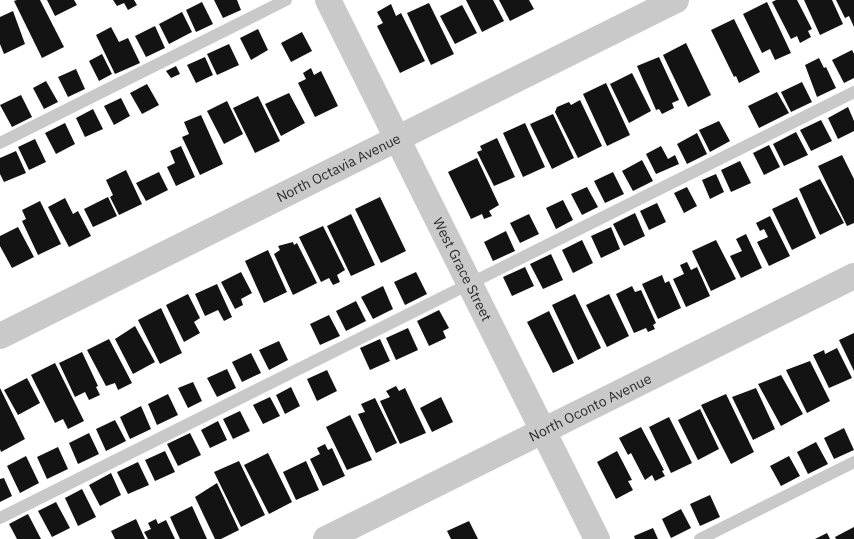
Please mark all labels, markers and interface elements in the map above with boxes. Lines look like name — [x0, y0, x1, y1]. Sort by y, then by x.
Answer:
street label: North Octavia Avenue — [273, 129, 404, 206]
street label: West Grace Street — [429, 214, 496, 324]
street label: North Oconto Avenue — [526, 369, 655, 446]

